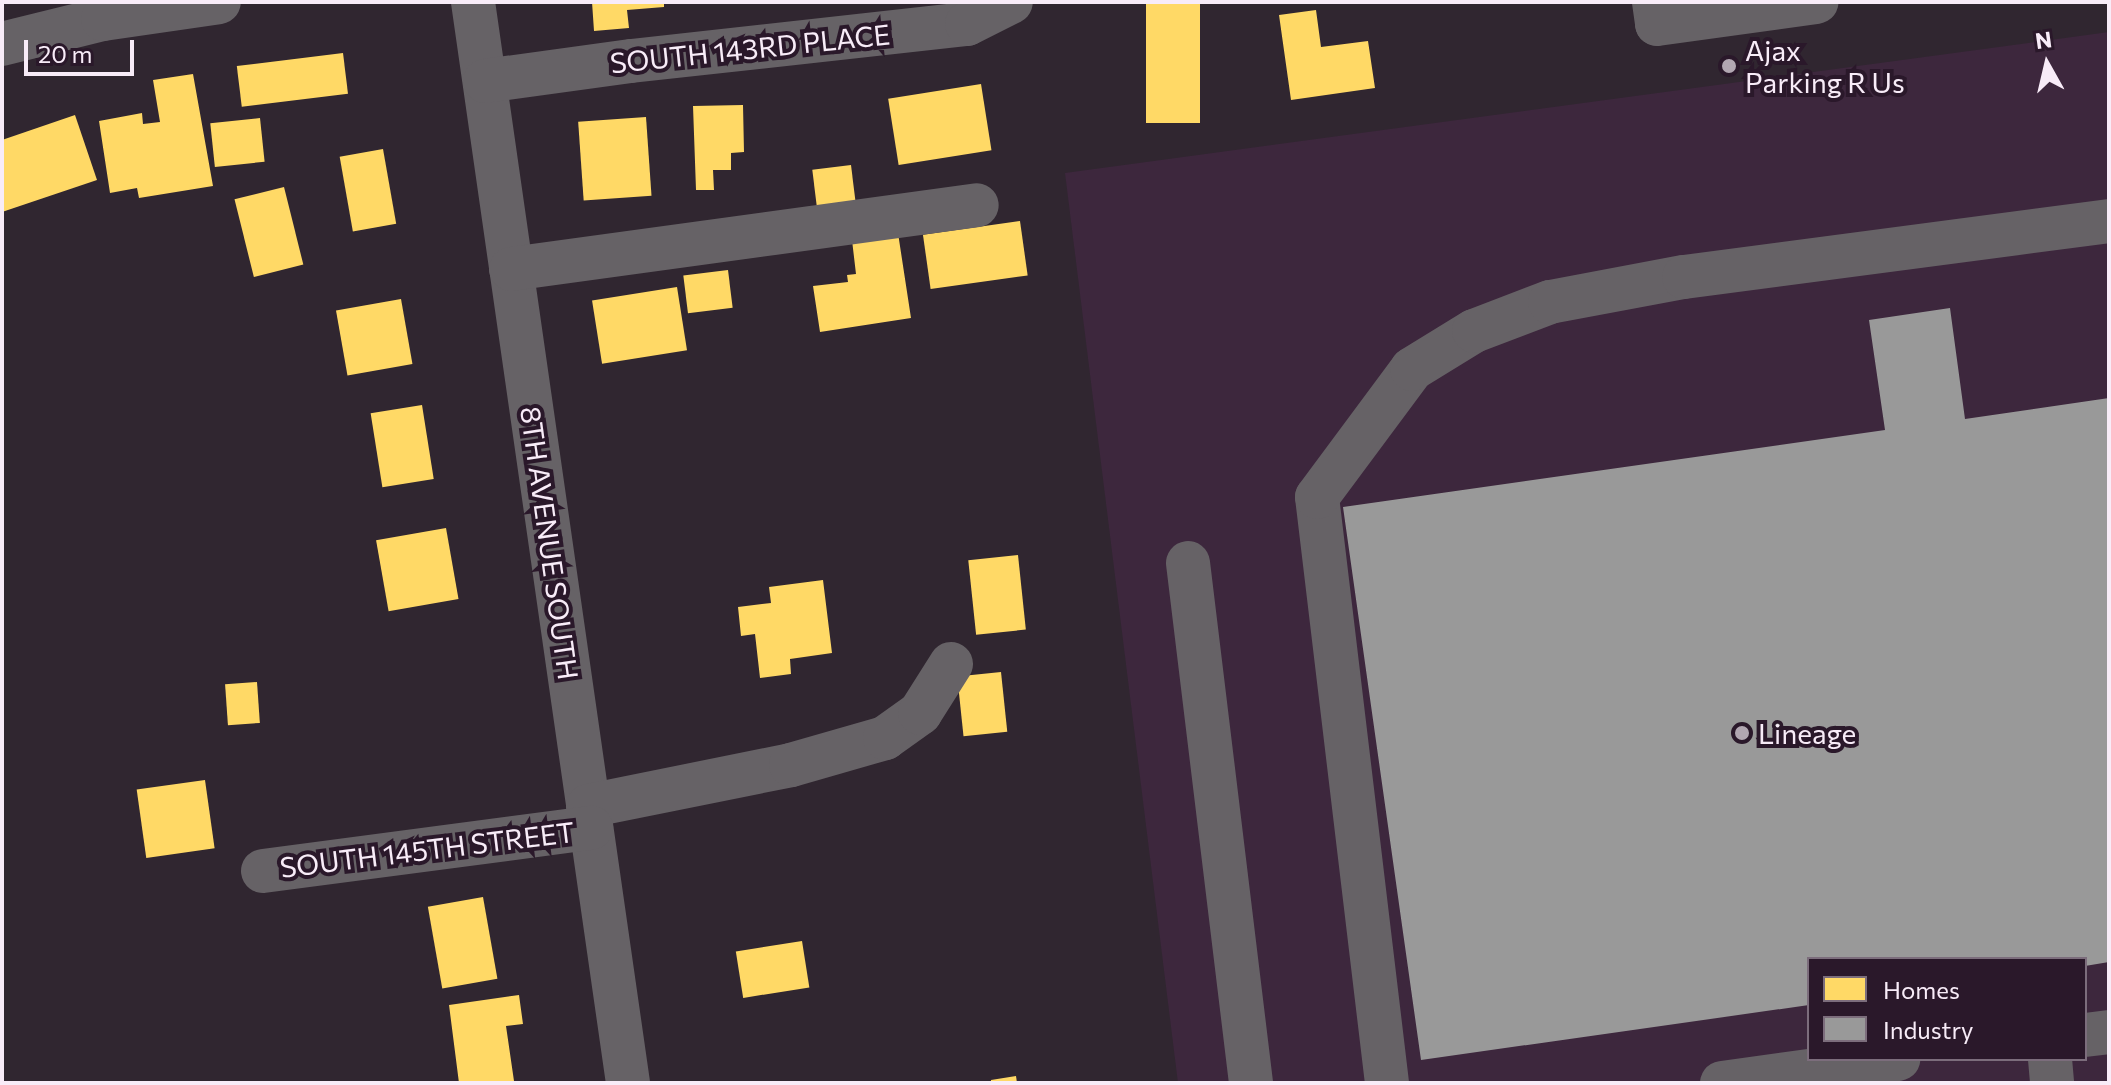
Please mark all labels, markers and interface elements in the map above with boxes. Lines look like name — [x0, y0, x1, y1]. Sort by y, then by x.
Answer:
street label: SOUTH 143RD PLACE — [608, 17, 892, 79]
scale bar — [28, 24, 138, 74]
north arrow — [2007, 24, 2087, 104]
text: N — [2034, 25, 2054, 54]
place label: Ajax Parking R Us — [1745, 33, 1905, 99]
text: 20 m — [38, 39, 92, 68]
marker: Ajax Parking R Us — [1720, 57, 1738, 75]
street label: 8TH AVENUE SOUTH — [514, 404, 586, 682]
place label: Lineage — [1758, 716, 1856, 750]
marker: Lineage — [1733, 724, 1751, 742]
street label: SOUTH 145TH STREET — [278, 814, 576, 884]
legend — [1807, 957, 2087, 1061]
text: Homes — [1883, 975, 1960, 1004]
text: Industry — [1883, 1015, 1973, 1044]

